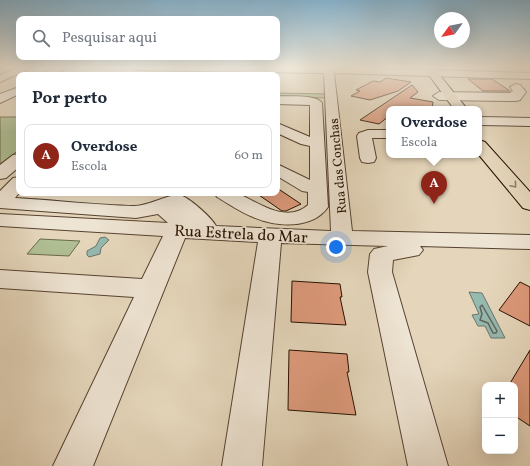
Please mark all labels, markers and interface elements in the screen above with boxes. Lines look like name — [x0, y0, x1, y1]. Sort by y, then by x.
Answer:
north arrow — [434, 12, 470, 48]
search box — [16, 16, 280, 60]
icon: search — [30, 27, 52, 49]
text: Pesquisar aqui — [62, 28, 157, 49]
text: Por perto — [32, 87, 107, 110]
popup — [386, 106, 482, 158]
text: Overdose — [401, 113, 467, 134]
street label: Rua das Conchas — [326, 117, 352, 214]
text: Escola — [401, 134, 437, 152]
text: Overdose — [71, 137, 137, 158]
text: A — [41, 147, 51, 165]
text: 60 m — [235, 147, 263, 165]
text: Escola — [71, 158, 107, 176]
pin: A — [421, 171, 447, 204]
one-way arrow — [509, 180, 516, 187]
street label: Rua Estrela do Mar — [174, 221, 309, 249]
your location — [326, 237, 346, 257]
map controls — [482, 382, 518, 454]
button: + — [482, 382, 518, 418]
button: − — [482, 418, 518, 454]

